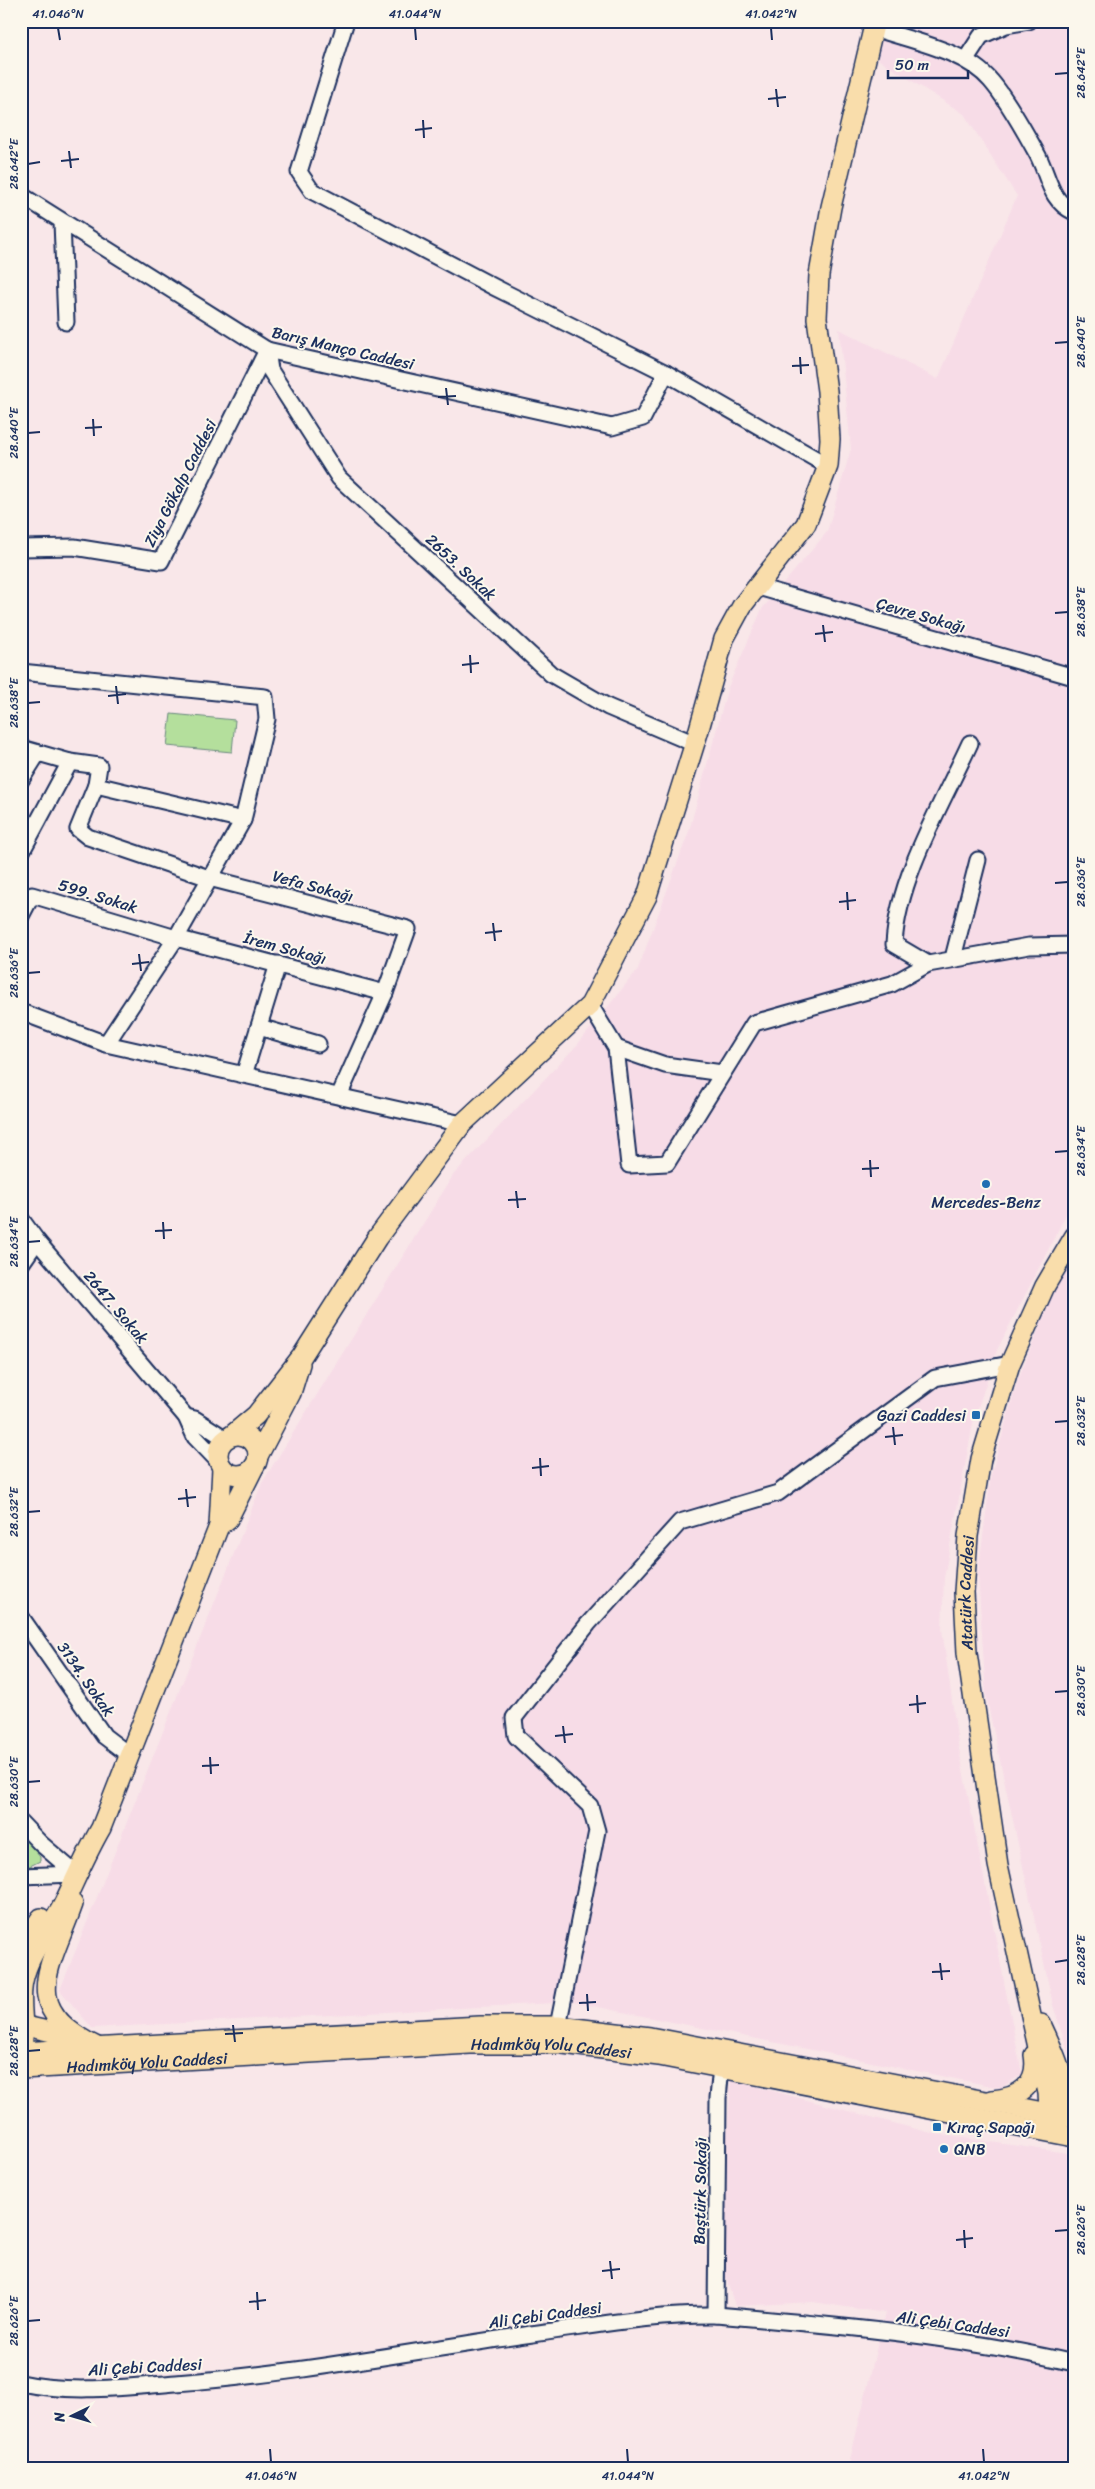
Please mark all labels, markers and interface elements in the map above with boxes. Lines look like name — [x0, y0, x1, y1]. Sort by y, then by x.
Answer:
text: 41.046°N — [32, 3, 84, 25]
text: 41.044°N — [389, 3, 442, 25]
text: 41.042°N — [745, 3, 798, 25]
text: 28.642°E — [1070, 46, 1092, 98]
scale bar — [888, 48, 968, 80]
text: 50 m — [895, 52, 930, 78]
text: 28.642°E — [3, 137, 25, 189]
text: 28.640°E — [1070, 315, 1092, 368]
street label: Barış Manço Caddesi — [269, 318, 418, 379]
text: 28.640°E — [3, 406, 25, 459]
street label: Ziya Gökalp Caddesi — [135, 413, 225, 552]
street label: 2653. Sokak — [419, 526, 504, 608]
text: 28.638°E — [1070, 586, 1092, 637]
street label: Çevre Sokağı — [873, 588, 969, 642]
text: 28.638°E — [3, 677, 25, 728]
text: 28.636°E — [1070, 856, 1092, 907]
street label: Vefa Sokağı — [269, 861, 357, 911]
street label: 599. Sokak — [55, 870, 142, 922]
street label: İrem Sokağı — [239, 923, 330, 973]
text: 28.636°E — [3, 947, 25, 998]
text: 28.634°E — [1070, 1124, 1092, 1176]
marker: Mercedes-Benz — [980, 1178, 992, 1190]
place label: Mercedes-Benz — [931, 1188, 1041, 1217]
text: 28.634°E — [3, 1215, 25, 1267]
street label: 2647. Sokak — [76, 1263, 156, 1351]
text: 28.632°E — [1070, 1395, 1092, 1446]
place label: Gazi Caddesi — [877, 1401, 967, 1430]
marker: Gazi Caddesi — [970, 1409, 982, 1421]
text: 28.632°E — [3, 1486, 25, 1537]
street label: Atatürk Caddesi — [949, 1534, 983, 1652]
street label: 3134. Sokak — [49, 1635, 123, 1723]
text: 28.630°E — [1070, 1664, 1092, 1716]
text: 28.630°E — [3, 1755, 25, 1807]
text: 28.628°E — [1070, 1933, 1092, 1985]
text: 28.628°E — [3, 2024, 25, 2076]
street label: Hadımköy Yolu Caddesi — [471, 2030, 634, 2067]
street label: Hadımköy Yolu Caddesi — [66, 2043, 229, 2081]
place label: Kıraç Sapağı — [947, 2113, 1035, 2142]
marker: Kıraç Sapağı — [931, 2121, 943, 2133]
place label: QNB — [954, 2135, 986, 2164]
street label: Baştürk Sokağı — [685, 2137, 715, 2245]
marker: QNB — [938, 2143, 950, 2155]
text: 28.626°E — [1070, 2204, 1092, 2255]
street label: Ali Çebi Caddesi — [486, 2293, 604, 2337]
text: 28.626°E — [3, 2295, 25, 2346]
street label: Ali Çebi Caddesi — [894, 2302, 1012, 2346]
street label: Ali Çebi Caddesi — [86, 2350, 203, 2385]
north arrow — [48, 2392, 98, 2442]
text: N — [47, 2411, 73, 2424]
text: 41.046°N — [245, 2465, 297, 2487]
text: 41.044°N — [602, 2465, 655, 2487]
text: 41.042°N — [958, 2465, 1011, 2487]

